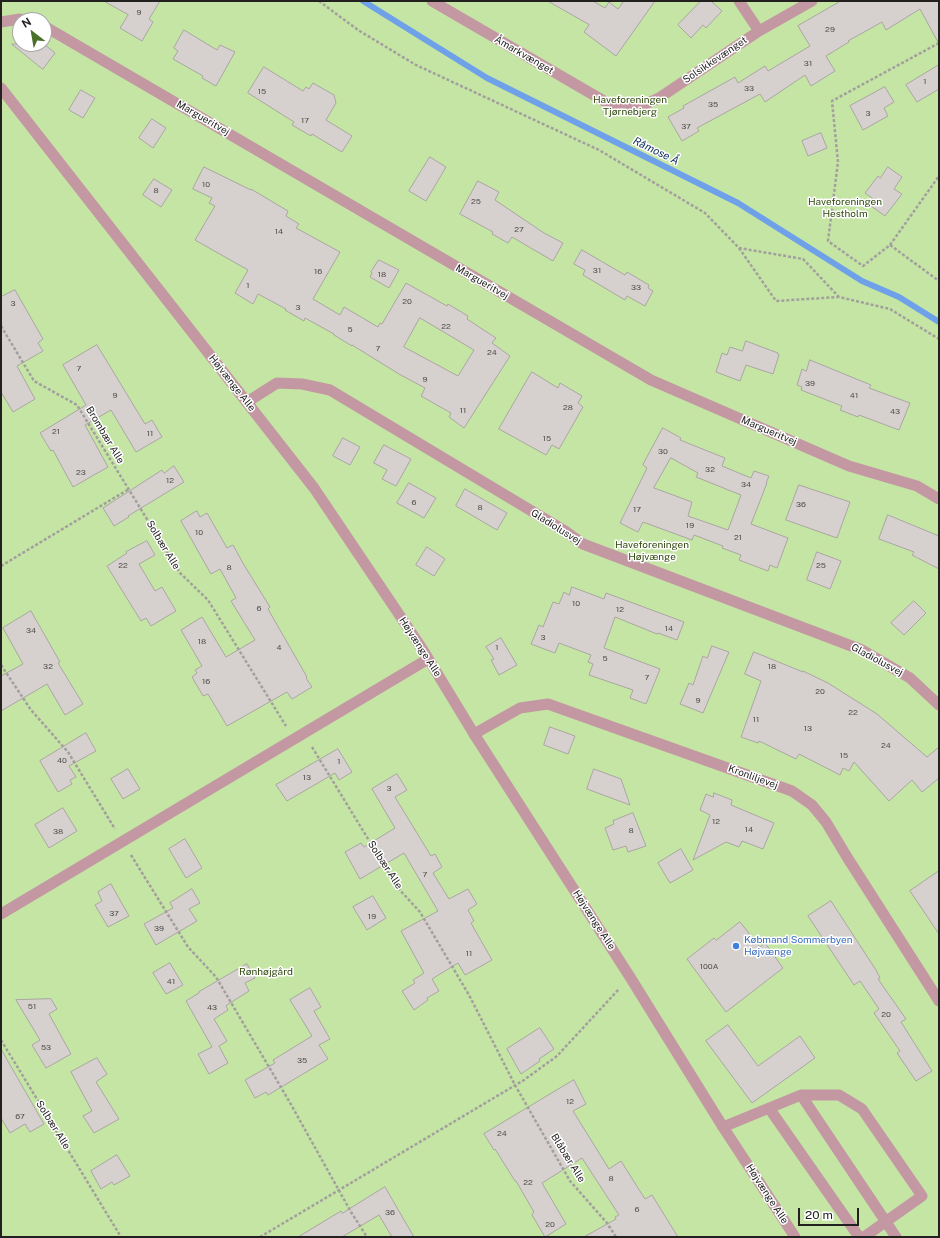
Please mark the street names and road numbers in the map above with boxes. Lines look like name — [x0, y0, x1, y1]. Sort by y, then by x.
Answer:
street label: Åmarkvænget — [492, 33, 556, 77]
street label: Solsikkevænget — [681, 34, 749, 86]
street label: Margueritvej — [174, 98, 232, 138]
street label: Margueritvej — [453, 262, 511, 302]
street label: Højvænge Alle — [206, 352, 258, 414]
street label: Brombær Alle — [83, 404, 127, 466]
street label: Margueritvej — [739, 414, 799, 448]
street label: Gladiolusvej — [529, 507, 583, 547]
street label: Solbær Alle — [144, 518, 182, 572]
street label: Højvænge Alle — [396, 615, 444, 679]
street label: Gladiolusvej — [849, 641, 905, 679]
street label: Kronliljevej — [726, 762, 780, 792]
street label: Solbær Alle — [365, 839, 405, 891]
street label: Højvænge Alle — [570, 888, 618, 952]
street label: Solbær Alle — [33, 1098, 73, 1152]
street label: Blåbær Alle — [548, 1131, 588, 1185]
street label: Højvænge Alle — [743, 1162, 791, 1226]

